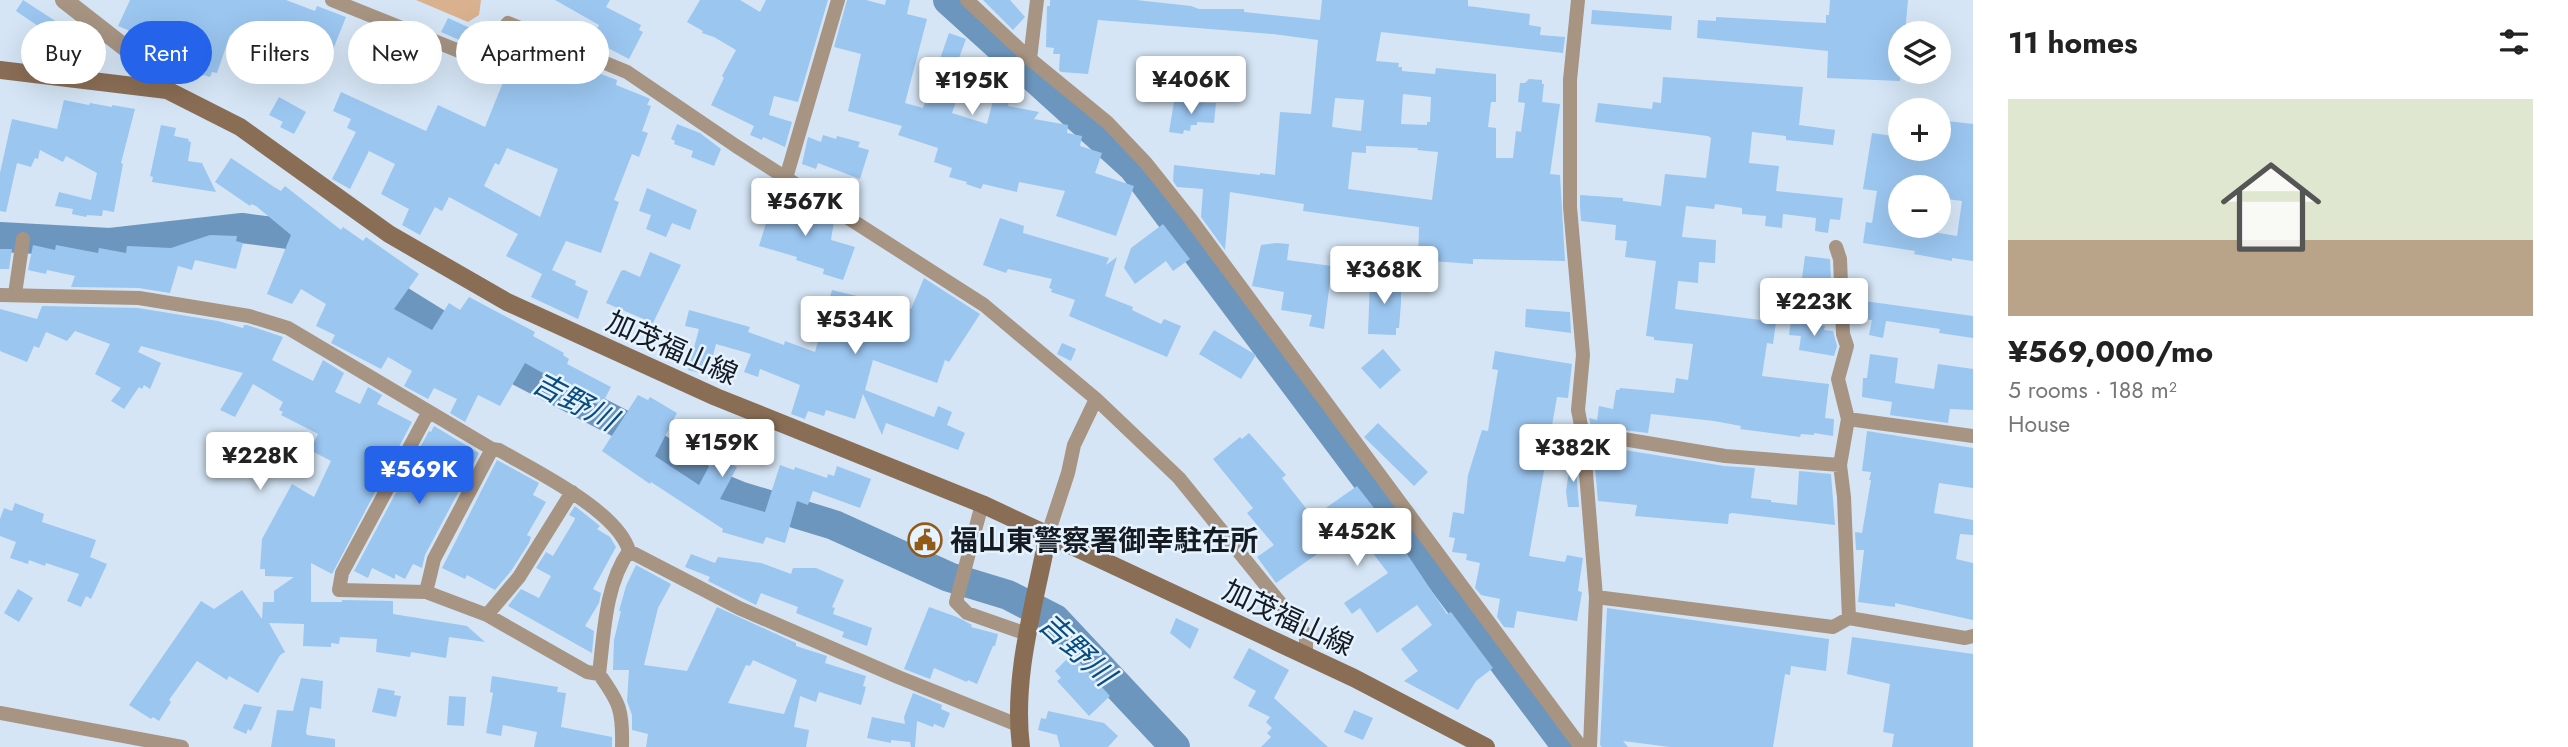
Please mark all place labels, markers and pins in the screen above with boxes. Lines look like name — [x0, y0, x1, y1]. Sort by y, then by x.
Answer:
pin: ¥406K — [1142, 57, 1240, 116]
pin: ¥195K — [923, 58, 1021, 117]
pin: ¥567K — [756, 178, 854, 238]
pin: ¥368K — [1335, 246, 1433, 306]
pin: ¥223K — [1765, 278, 1863, 338]
pin: ¥534K — [806, 296, 904, 356]
pin: ¥159K — [673, 420, 771, 479]
pin: ¥382K — [1524, 424, 1622, 484]
pin: ¥228K — [211, 433, 309, 492]
pin: ¥569K — [370, 447, 468, 506]
pin: ¥452K — [1308, 508, 1406, 568]
place label: 福山東警察署御幸駐在所 — [950, 520, 1258, 561]
public building icon: 福山東警察署御幸駐在所 — [906, 521, 944, 559]

